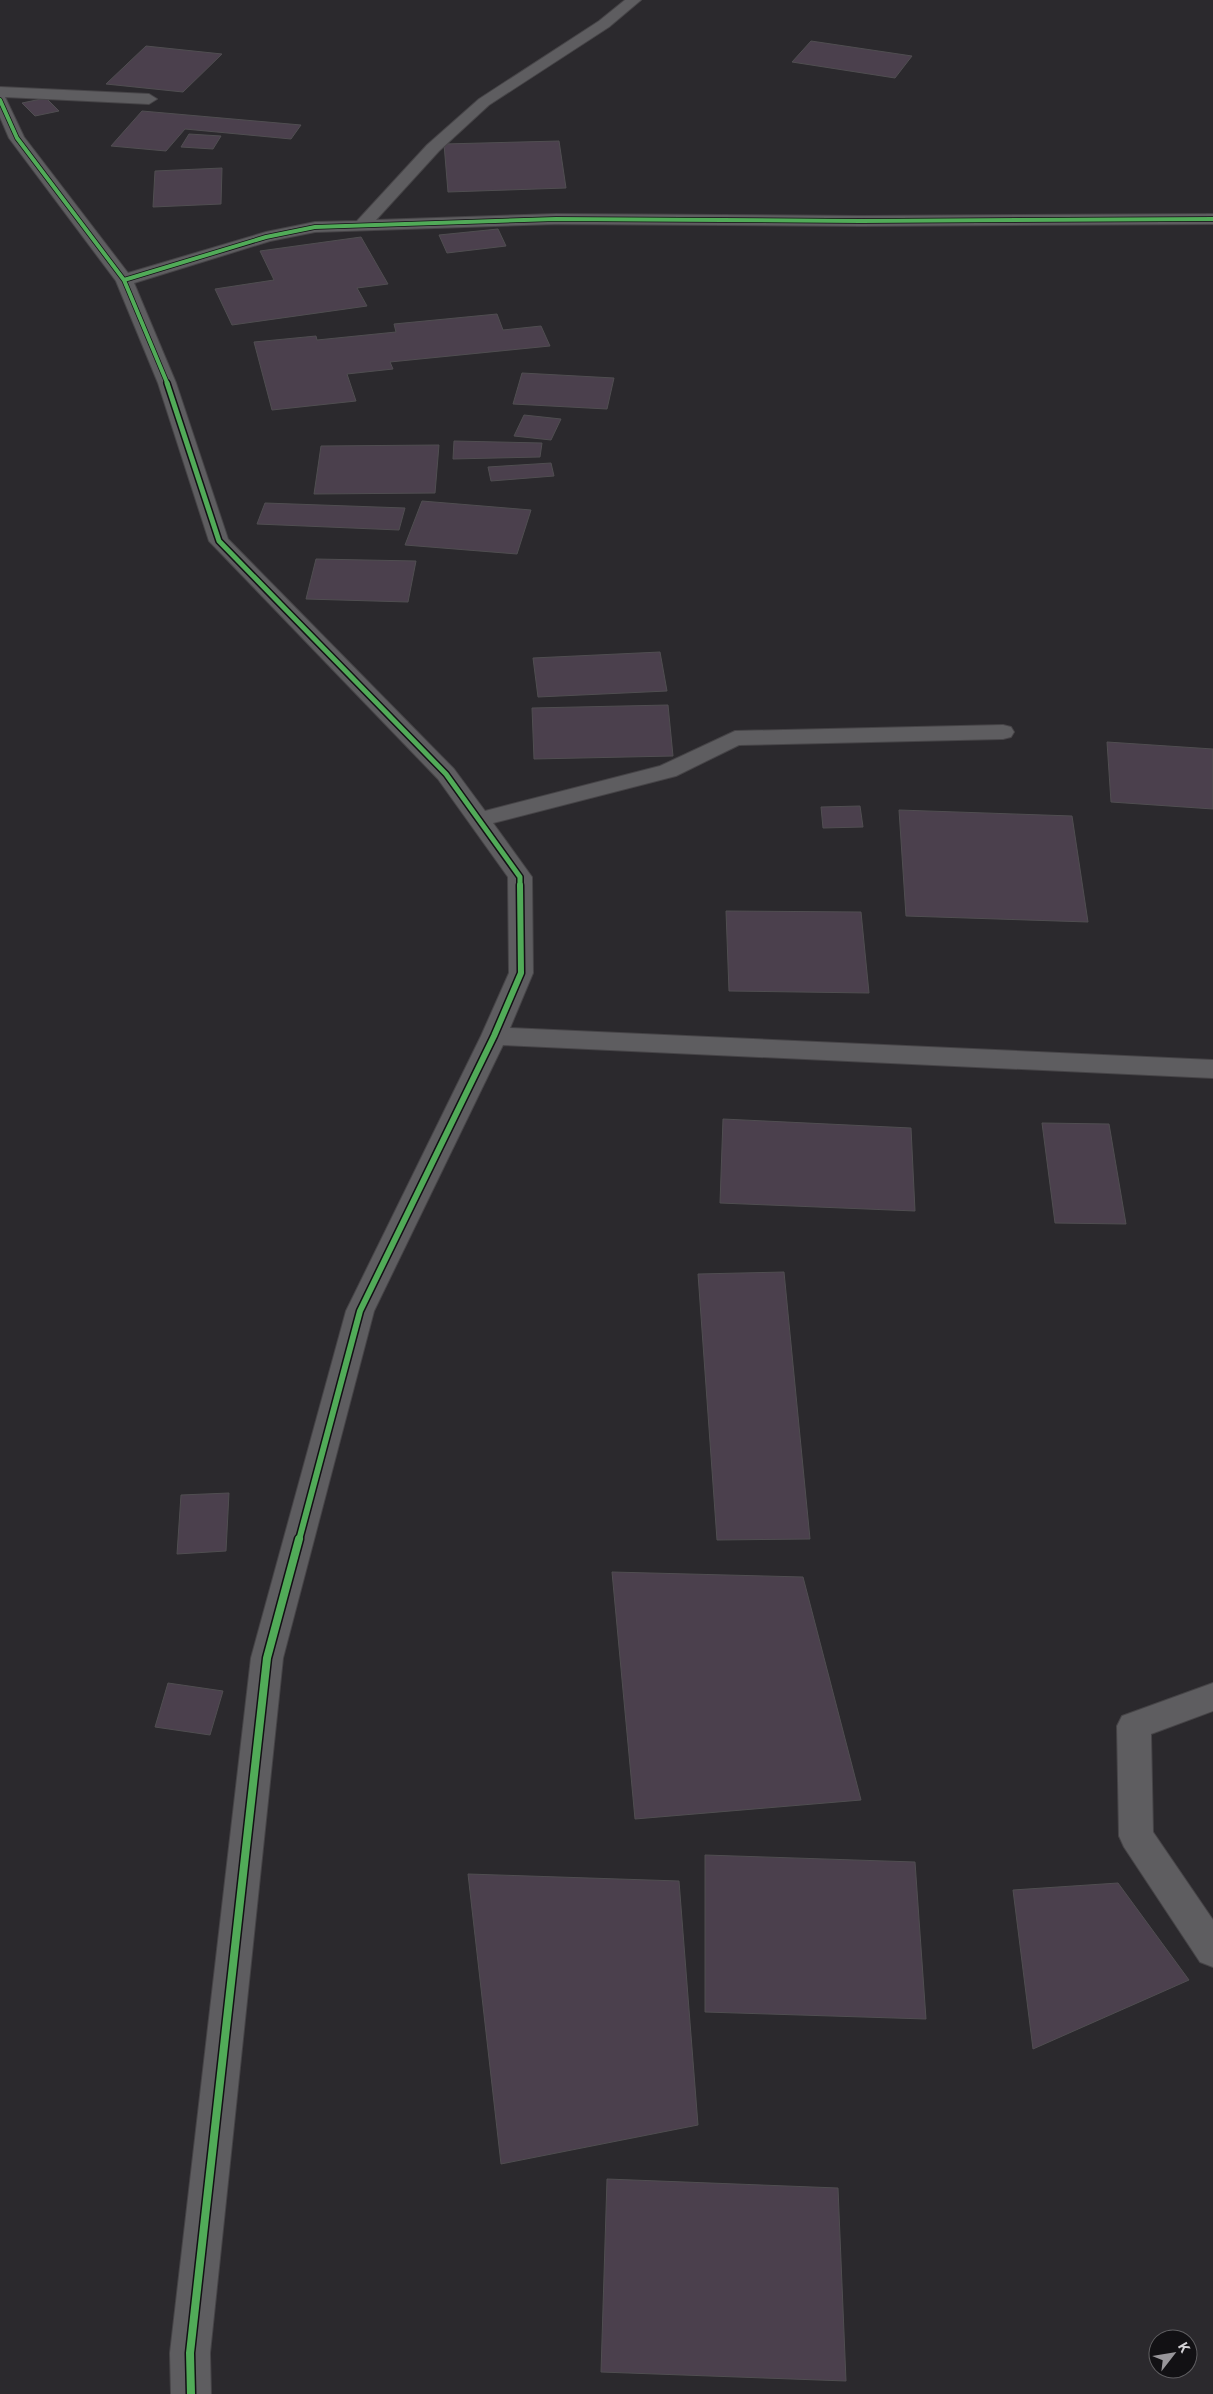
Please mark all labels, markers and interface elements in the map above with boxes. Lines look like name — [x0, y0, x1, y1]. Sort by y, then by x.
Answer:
north arrow — [1148, 2329, 1198, 2379]
text: K — [1175, 2339, 1193, 2355]

